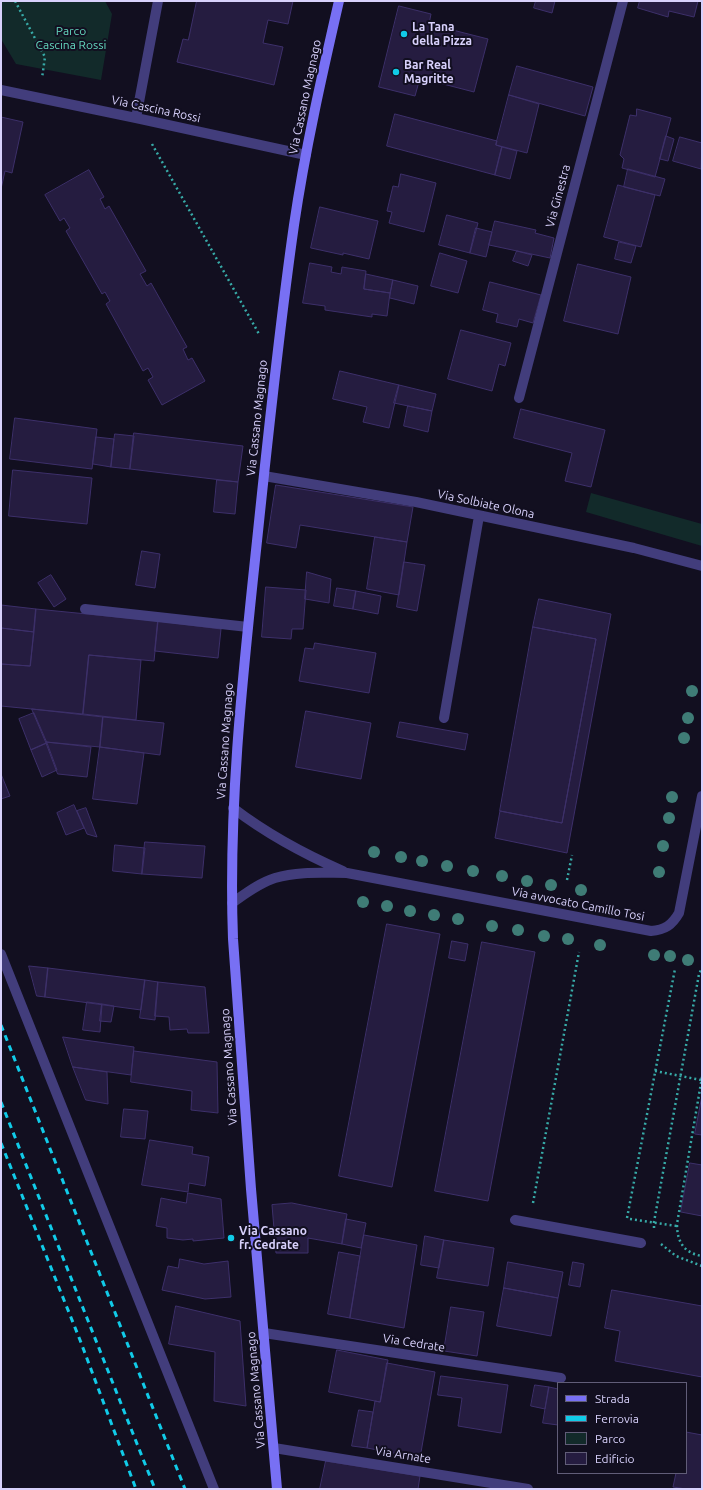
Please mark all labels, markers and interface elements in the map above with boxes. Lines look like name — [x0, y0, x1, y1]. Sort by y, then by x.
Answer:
place label: La Tana della Pizza — [412, 20, 472, 48]
park label: Parco Cascina Rossi — [36, 24, 106, 52]
marker: La Tana della Pizza — [399, 29, 409, 39]
street label: Via Cassano Magnago — [286, 38, 324, 156]
place label: Bar Real Magritte — [404, 58, 454, 86]
marker: Bar Real Magritte — [391, 67, 401, 77]
street label: Via Cascina Rossi — [110, 93, 202, 125]
street label: Via Ginestra — [543, 163, 573, 229]
street label: Via Cassano Magnago — [244, 359, 270, 477]
street label: Via Solbiate Olona — [436, 487, 536, 521]
street label: Via Cassano Magnago — [214, 682, 236, 800]
street label: Via avvocato Camillo Tosi — [510, 884, 646, 924]
street label: Via Cassano Magnago — [218, 1008, 240, 1126]
place label: Via Cassano fr. Cedrate — [239, 1224, 307, 1252]
marker: Via Cassano fr. Cedrate — [226, 1233, 236, 1243]
street label: Via Cassano Magnago — [244, 1331, 268, 1449]
street label: Via Cedrate — [382, 1331, 446, 1355]
legend — [557, 1382, 687, 1474]
text: Strada — [595, 1392, 630, 1405]
text: Ferrovia — [595, 1412, 639, 1425]
text: Parco — [595, 1432, 625, 1445]
street label: Via Arnate — [374, 1443, 432, 1467]
text: Edificio — [595, 1452, 635, 1465]

